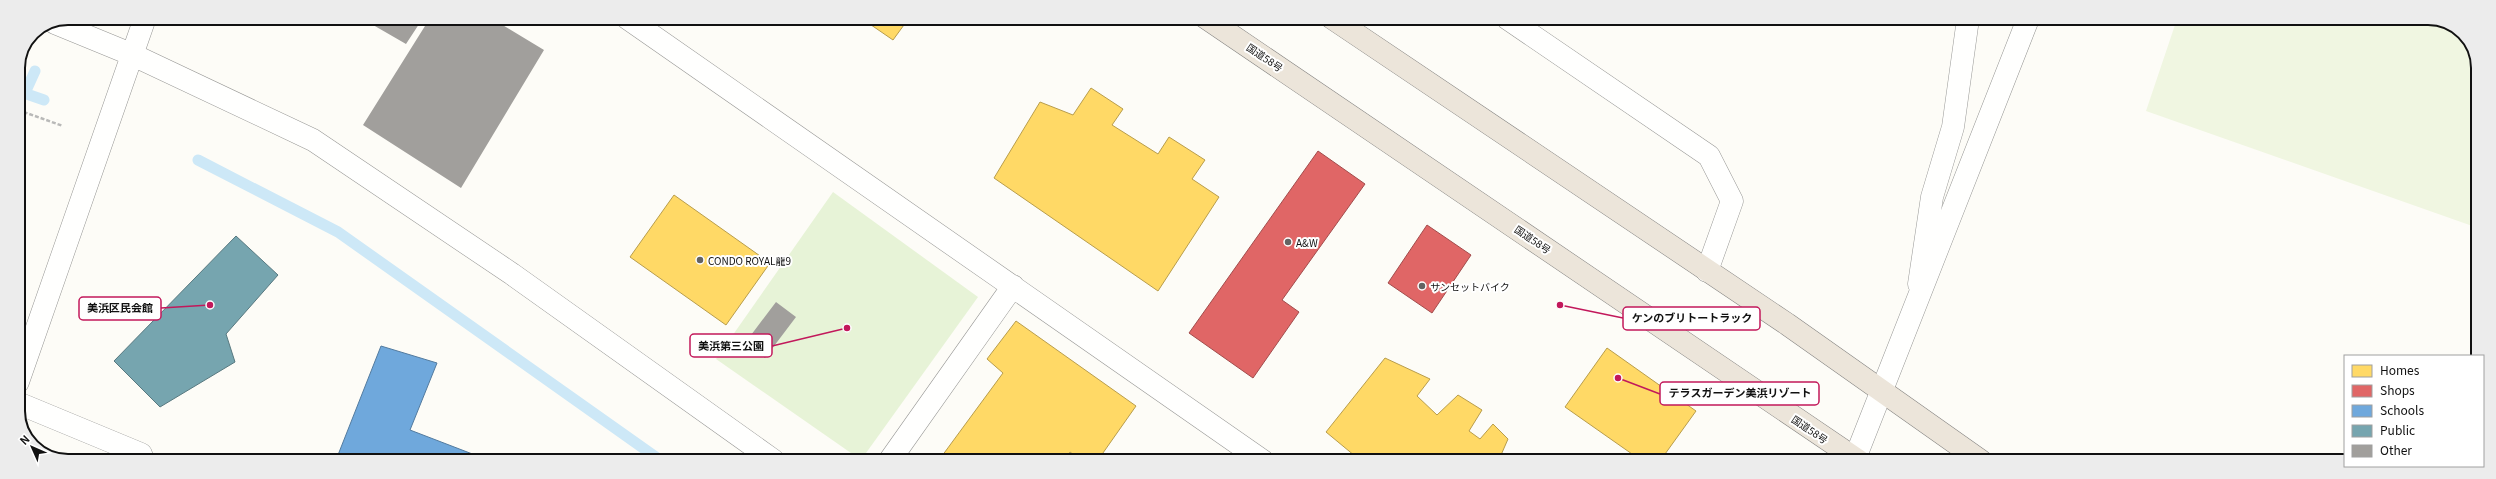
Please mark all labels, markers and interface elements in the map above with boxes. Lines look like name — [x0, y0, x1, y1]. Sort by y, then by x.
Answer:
street label: 国道58号 — [1244, 39, 1286, 75]
street label: 国道58号 — [1512, 221, 1554, 257]
place label: A&W — [1296, 235, 1318, 250]
marker: A&W — [1283, 237, 1293, 247]
place label: CONDO ROYAL龍9 — [708, 253, 791, 268]
marker: CONDO ROYAL龍9 — [695, 255, 705, 265]
place label: サンセットバイク — [1430, 279, 1510, 294]
marker: サンセットバイク — [1417, 281, 1427, 291]
callout: 美浜区民会館 — [79, 297, 161, 320]
text: 美浜区民会館 — [87, 299, 153, 315]
callout: ケンのブリトートラック — [1623, 307, 1760, 330]
text: ケンのブリトートラック — [1632, 309, 1752, 325]
callout: 美浜第三公園 — [690, 334, 772, 357]
text: 美浜第三公園 — [698, 337, 764, 353]
legend — [2344, 355, 2484, 467]
text: Homes — [2380, 361, 2420, 378]
text: Shops — [2380, 381, 2415, 398]
callout: テラスガーデン美浜リゾート — [1660, 382, 1819, 405]
text: テラスガーデン美浜リゾート — [1669, 384, 1811, 400]
text: Schools — [2380, 401, 2425, 418]
street label: 国道58号 — [1789, 411, 1831, 447]
text: Public — [2380, 421, 2415, 438]
north arrow — [12, 427, 52, 467]
text: N — [16, 431, 33, 448]
text: Other — [2380, 441, 2412, 458]

